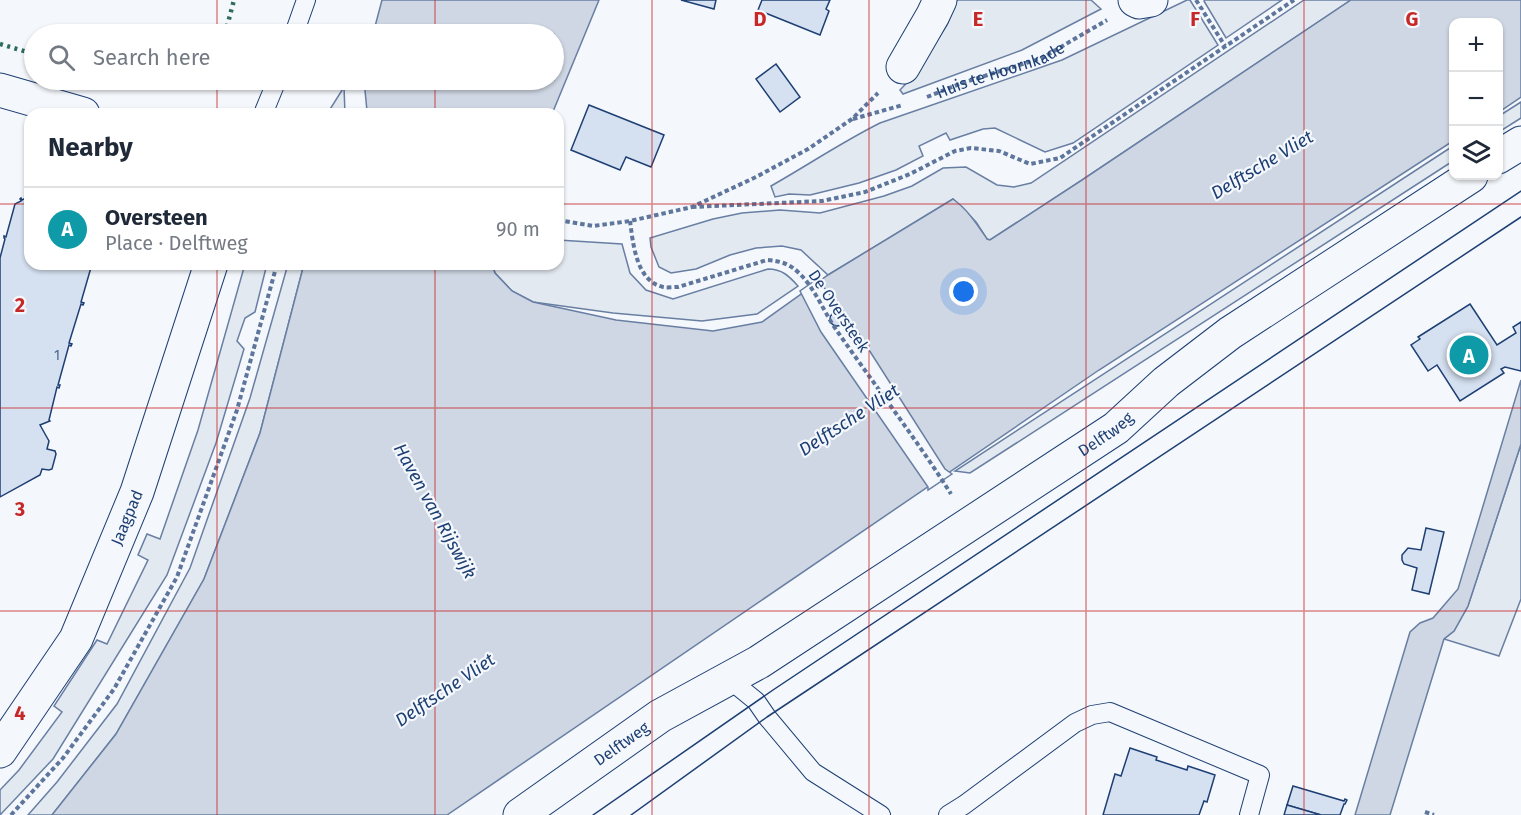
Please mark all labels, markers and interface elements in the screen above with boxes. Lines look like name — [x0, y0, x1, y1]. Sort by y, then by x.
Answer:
text: D — [753, 7, 767, 31]
text: E — [973, 7, 983, 31]
text: F — [1190, 7, 1200, 31]
text: G — [1406, 7, 1418, 31]
map controls — [1449, 18, 1503, 180]
button: + — [1449, 18, 1503, 72]
search box — [24, 24, 564, 90]
street label: Huis te Hoornkade — [933, 38, 1068, 102]
icon: search — [45, 41, 78, 74]
text: Search here — [93, 44, 211, 71]
button: − — [1449, 72, 1503, 126]
water label: Delftsche Vliet — [1207, 126, 1318, 204]
button: layers — [1449, 126, 1503, 180]
text: Nearby — [48, 132, 133, 163]
text: Oversteen — [105, 204, 208, 231]
text: A — [62, 217, 73, 241]
text: 90 m — [496, 217, 540, 241]
text: Place · Delftweg — [105, 231, 248, 255]
street label: De Oversteek — [804, 266, 874, 357]
your location — [949, 277, 978, 306]
text: 2 — [15, 293, 25, 317]
pin: A — [1450, 332, 1488, 378]
house number: 1 — [54, 347, 60, 364]
water label: Delftsche Vliet — [795, 379, 904, 461]
street label: Delftweg — [1074, 407, 1137, 460]
water label: Haven van Rijswijk — [389, 440, 481, 583]
street label: Jaagpad — [107, 487, 146, 548]
text: 3 — [14, 497, 25, 521]
water label: Delftsche Vliet — [391, 648, 499, 731]
text: 4 — [14, 701, 26, 725]
street label: Delftweg — [590, 717, 653, 769]

